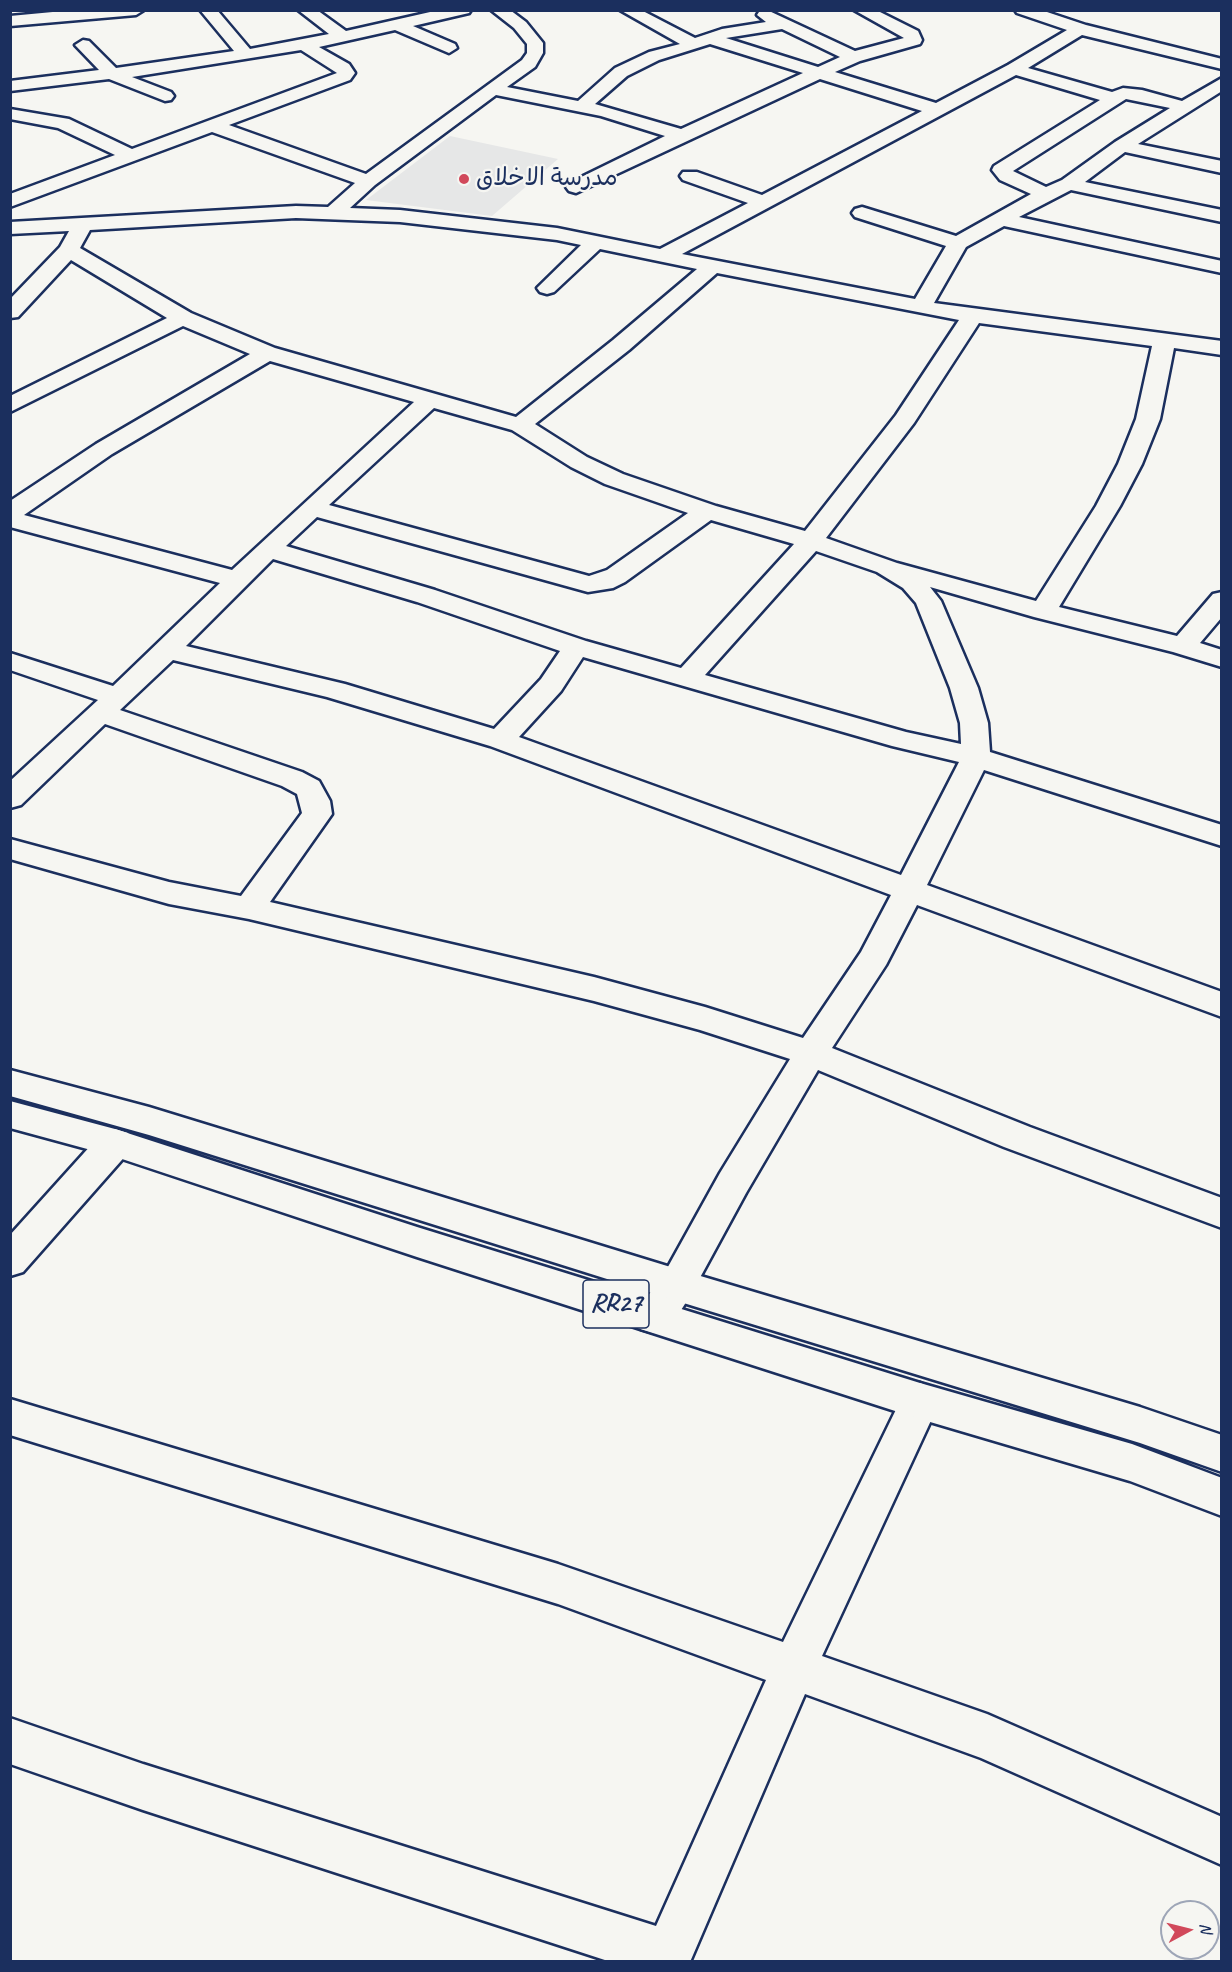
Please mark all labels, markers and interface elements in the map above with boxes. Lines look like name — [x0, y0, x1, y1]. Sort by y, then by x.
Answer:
place label: مدرسة الاخلاق — [476, 165, 618, 193]
marker: مدرسة الاخلاق — [457, 172, 471, 186]
road number: RR27 — [583, 1280, 649, 1328]
north arrow — [1160, 1900, 1220, 1960]
text: N — [1195, 1922, 1216, 1934]

